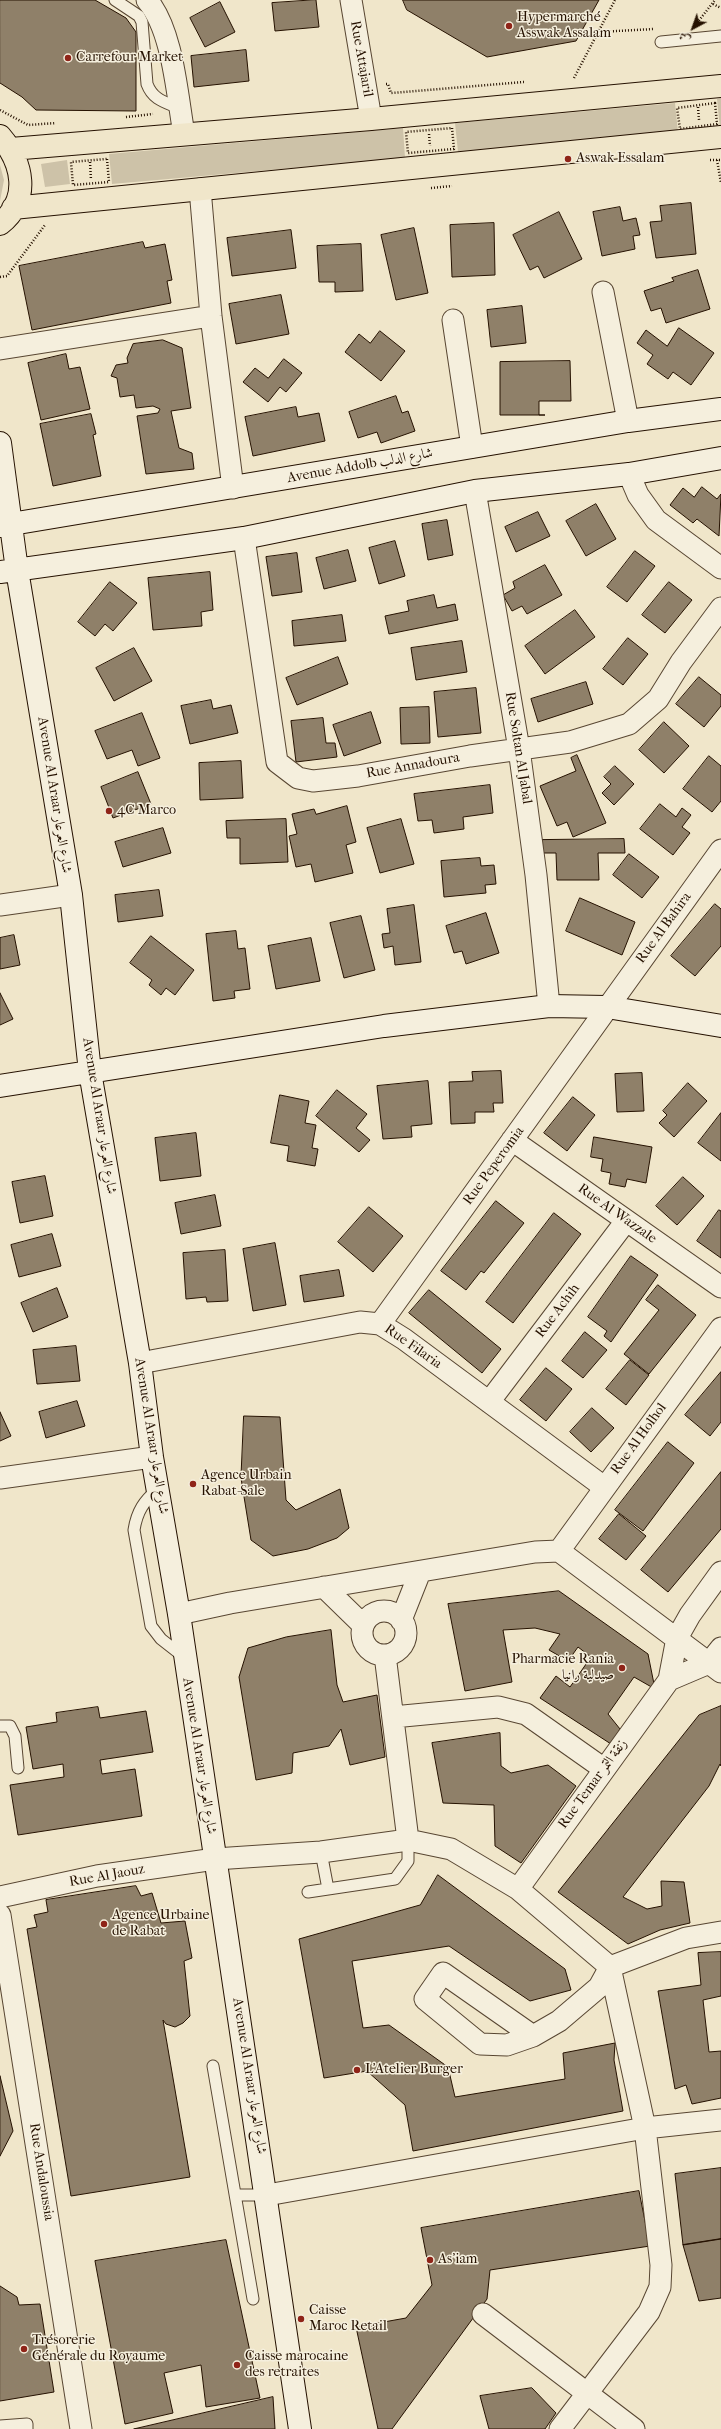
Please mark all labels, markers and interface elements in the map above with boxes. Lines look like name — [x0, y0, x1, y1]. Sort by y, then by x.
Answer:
north arrow — [673, 8, 713, 48]
place label: Hypermarché Asswak Assalam — [517, 10, 611, 42]
street label: Rue Attajaril — [346, 20, 376, 98]
marker: Hypermarché Asswak Assalam — [504, 21, 514, 31]
text: ش — [676, 29, 693, 46]
place label: Carrefour Market — [76, 50, 183, 66]
marker: Carrefour Market — [63, 53, 73, 63]
place label: Aswak Essalam — [576, 151, 665, 167]
marker: Aswak Essalam — [563, 154, 573, 164]
street label: Avenue Addolb شارع الدلب — [286, 445, 434, 487]
street label: Rue Soltan Al Jabal — [501, 691, 535, 805]
street label: Avenue Al Araar شارع العرعار — [33, 716, 75, 874]
street label: Rue Annadoura — [365, 750, 461, 782]
place label: 4C Marco — [117, 803, 176, 819]
marker: 4C Marco — [104, 806, 114, 816]
street label: Rue Al Bahira — [633, 889, 695, 967]
street label: Avenue Al Araar شارع العرعار — [78, 1037, 120, 1195]
street label: Rue Peperomia — [460, 1124, 528, 1208]
street label: Rue Al Wazzale — [574, 1181, 660, 1247]
street label: Rue Achih — [532, 1281, 584, 1341]
street label: Rue Filaria — [381, 1321, 445, 1373]
street label: Avenue Al Araar شارع العرعار — [130, 1357, 172, 1515]
street label: Rue Al Holhol — [607, 1400, 671, 1478]
place label: Agence Urbain Rabat-Sale — [201, 1468, 292, 1500]
marker: Agence Urbain Rabat-Sale — [188, 1479, 198, 1489]
place label: Pharmacie Rania صيدلية رانيا — [511, 1652, 614, 1684]
marker: Pharmacie Rania صيدلية رانيا — [617, 1663, 627, 1673]
street label: Avenue Al Araar شارع العرعار — [178, 1677, 220, 1835]
street label: Rue Temar زنقة التمر — [555, 1736, 631, 1832]
street label: Rue Al Jaouz — [68, 1861, 146, 1891]
place label: Agence Urbaine de Rabat — [112, 1908, 209, 1940]
marker: Agence Urbaine de Rabat — [99, 1919, 109, 1929]
street label: Avenue Al Araar شارع العرعار — [228, 1997, 270, 2155]
place label: L'Atelier Burger — [365, 2062, 463, 2078]
marker: L'Atelier Burger — [352, 2065, 362, 2075]
street label: Rue Andaloussia — [25, 2122, 57, 2222]
place label: As'iam — [438, 2252, 477, 2268]
marker: As'iam — [425, 2255, 435, 2265]
place label: Caisse Maroc Retail — [309, 2303, 387, 2336]
marker: Caisse Maroc Retail — [296, 2314, 306, 2324]
place label: Trésorerie Générale du Royaume — [32, 2333, 165, 2366]
marker: Trésorerie Générale du Royaume — [19, 2344, 29, 2354]
place label: Caisse marocaine des retraites — [245, 2349, 348, 2382]
marker: Caisse marocaine des retraites — [232, 2360, 242, 2370]

